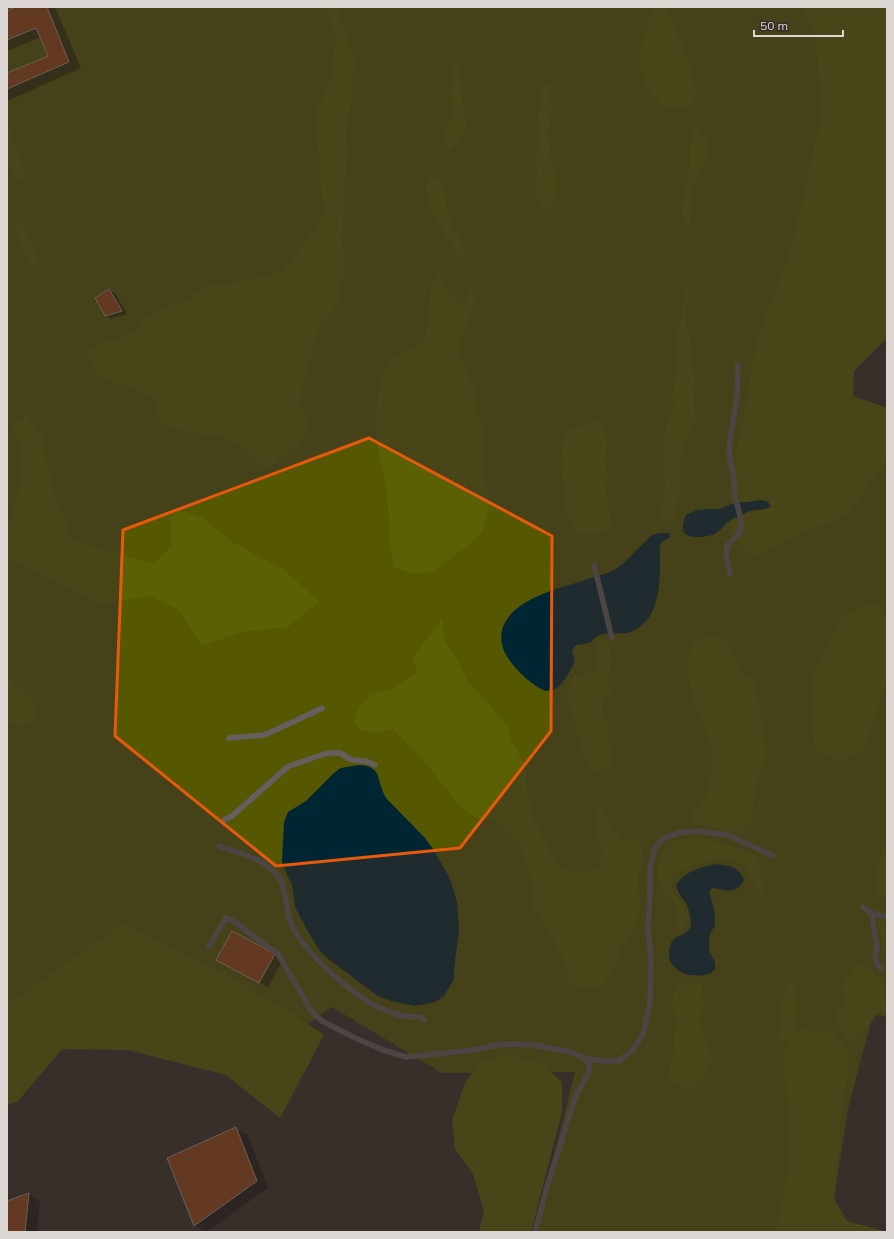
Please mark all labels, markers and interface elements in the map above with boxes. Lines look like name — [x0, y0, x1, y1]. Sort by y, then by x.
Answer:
scale bar — [754, 12, 843, 38]
text: 50 m — [760, 18, 788, 33]

